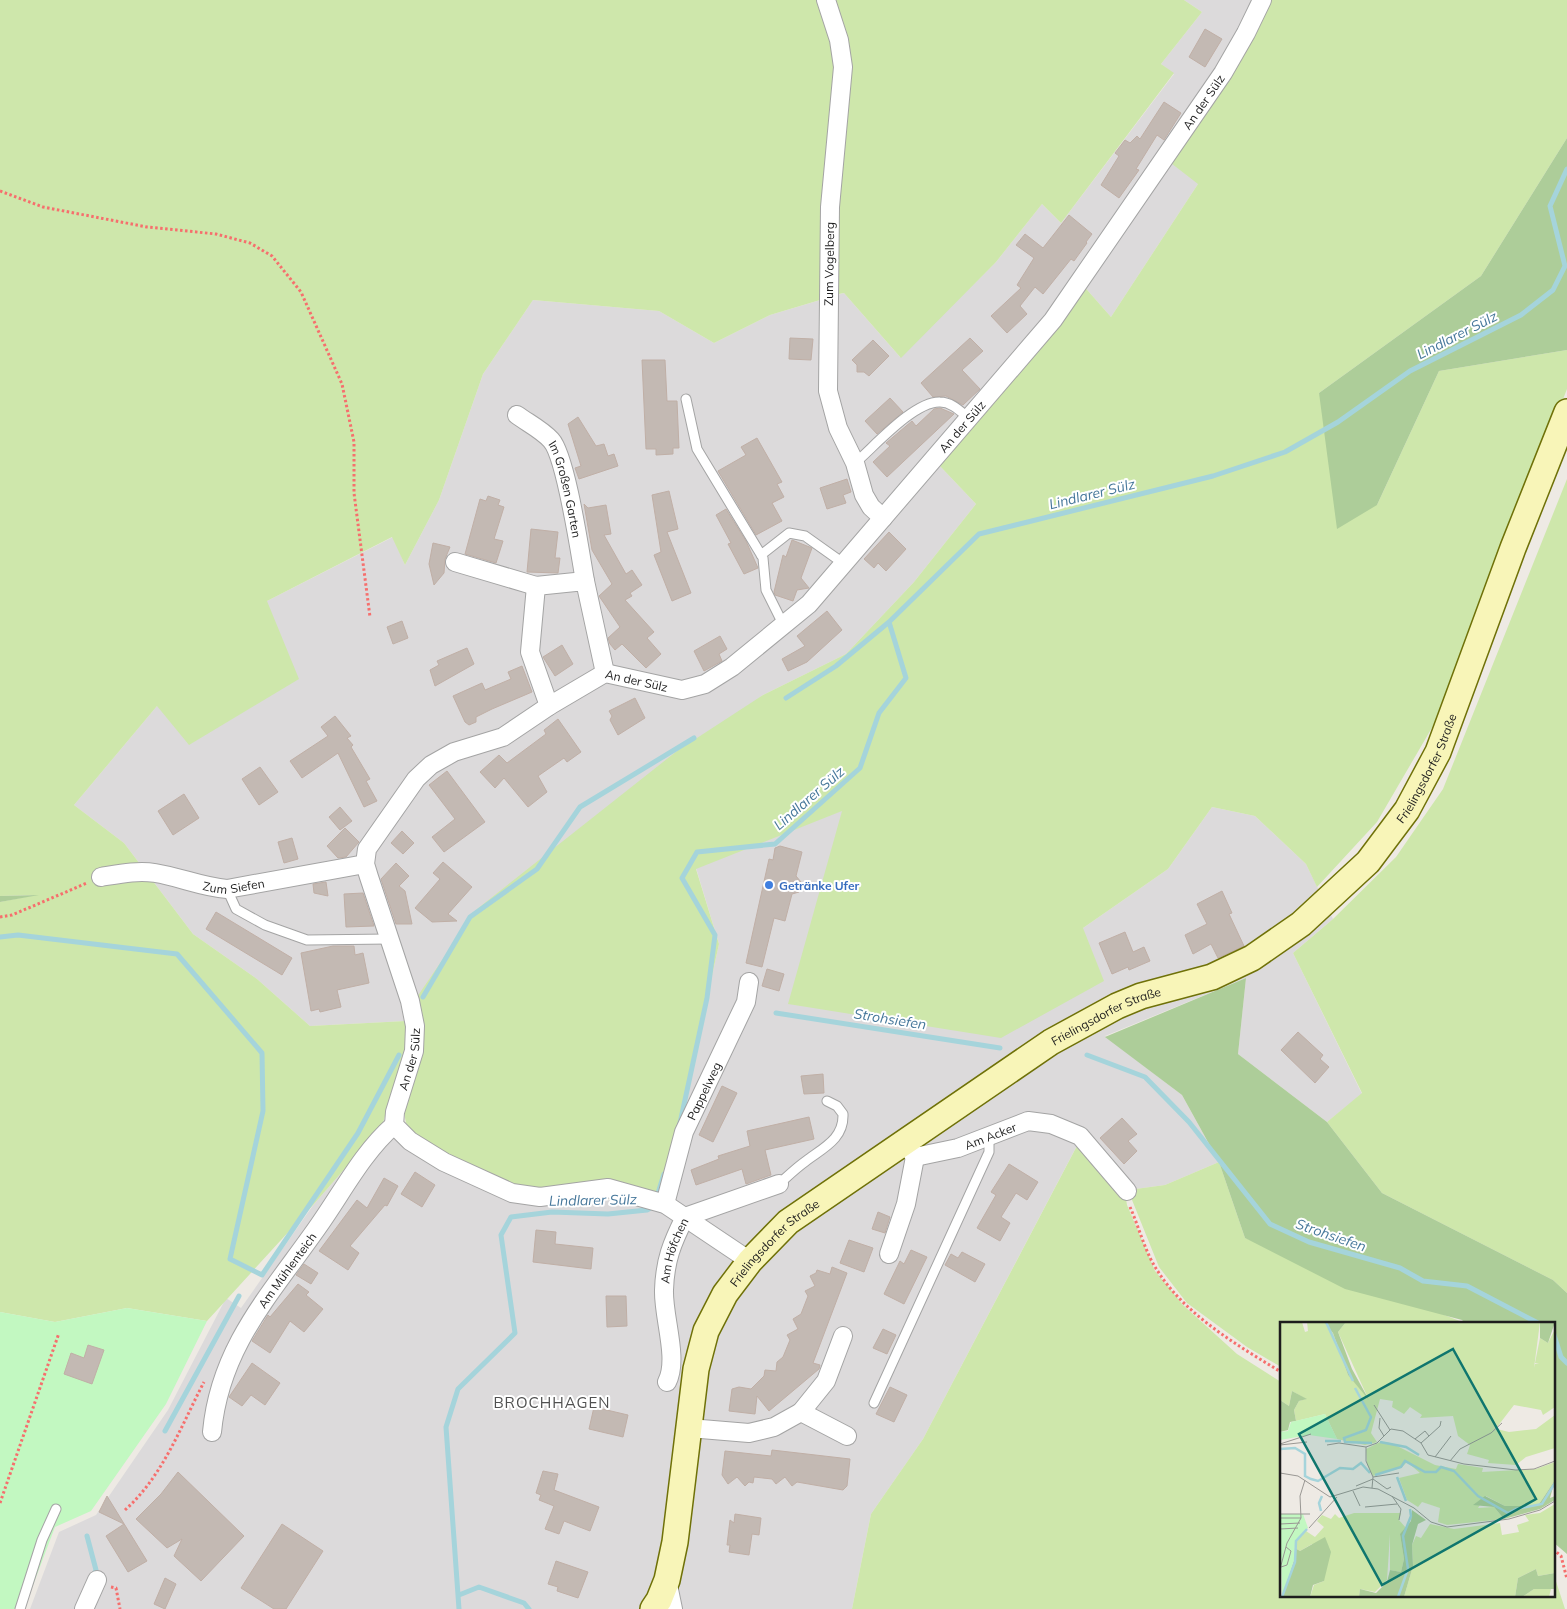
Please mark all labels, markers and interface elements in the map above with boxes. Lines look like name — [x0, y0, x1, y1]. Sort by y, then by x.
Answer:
street label: An der Sülz — [1179, 71, 1227, 132]
street label: Zum Vogelberg — [821, 222, 837, 306]
water label: Lindlarer Sülz — [1414, 307, 1501, 363]
street label: An der Sülz — [935, 397, 988, 455]
street label: Im Großen Garten — [546, 437, 585, 539]
water label: Lindlarer Sülz — [1047, 474, 1138, 513]
street label: An der Sülz — [604, 666, 669, 694]
street label: Frielingsdorfer Straße — [1393, 711, 1459, 826]
water label: Lindlarer Sülz — [770, 762, 849, 834]
street label: Zum Siefen — [201, 875, 266, 897]
place label: Getränke Ufer — [779, 878, 859, 893]
marker: Getränke Ufer — [763, 879, 775, 891]
street label: Frielingsdorfer Straße — [1048, 984, 1162, 1048]
water label: Strohsiefen — [853, 1004, 927, 1034]
street label: An der Sülz — [395, 1028, 422, 1092]
street label: Pappelweg — [683, 1059, 724, 1122]
street label: Am Acker — [962, 1119, 1019, 1152]
water label: Lindlarer Sülz — [549, 1190, 638, 1210]
street label: Frielingsdorfer Straße — [726, 1195, 822, 1289]
street label: Am Höfchen — [657, 1215, 691, 1284]
water label: Strohsiefen — [1294, 1215, 1368, 1255]
street label: Am Mühlenteich — [254, 1229, 319, 1311]
inset map — [1280, 1322, 1554, 1596]
district label: BROCHHAGEN — [493, 1393, 611, 1412]

